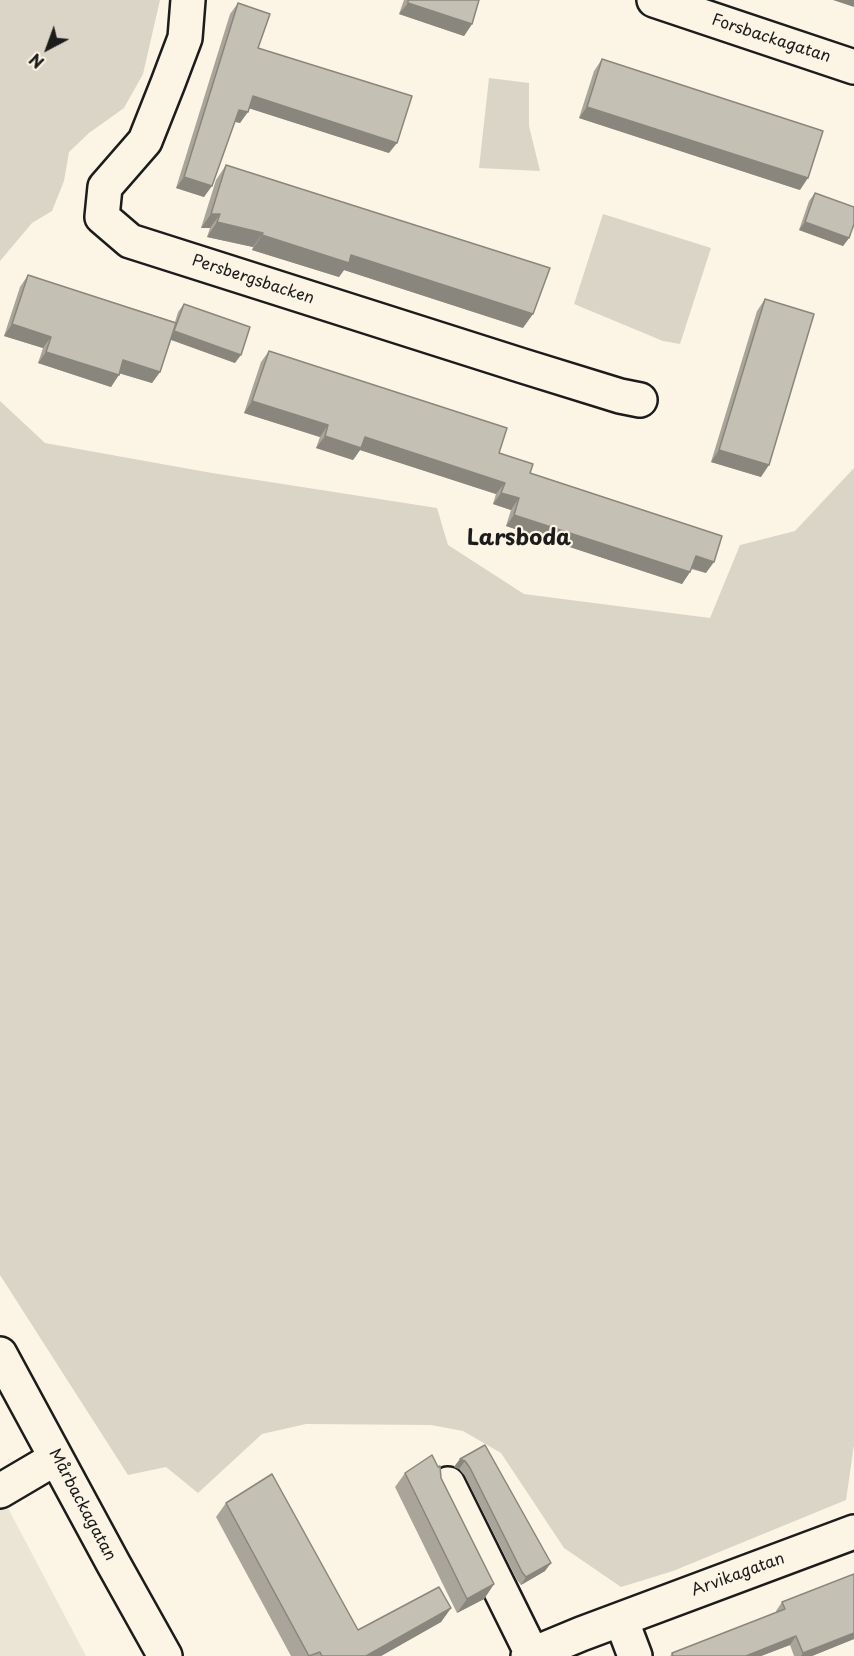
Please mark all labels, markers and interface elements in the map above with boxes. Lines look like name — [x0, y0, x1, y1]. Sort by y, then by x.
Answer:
street label: Forsbackagatan — [709, 11, 833, 67]
north arrow — [18, 18, 78, 78]
text: N — [24, 48, 49, 75]
street label: Persbergsbacken — [189, 251, 317, 309]
district label: Larsboda — [467, 526, 571, 552]
street label: Mårbackagatan — [44, 1446, 120, 1564]
street label: Arvikagatan — [689, 1549, 787, 1601]

